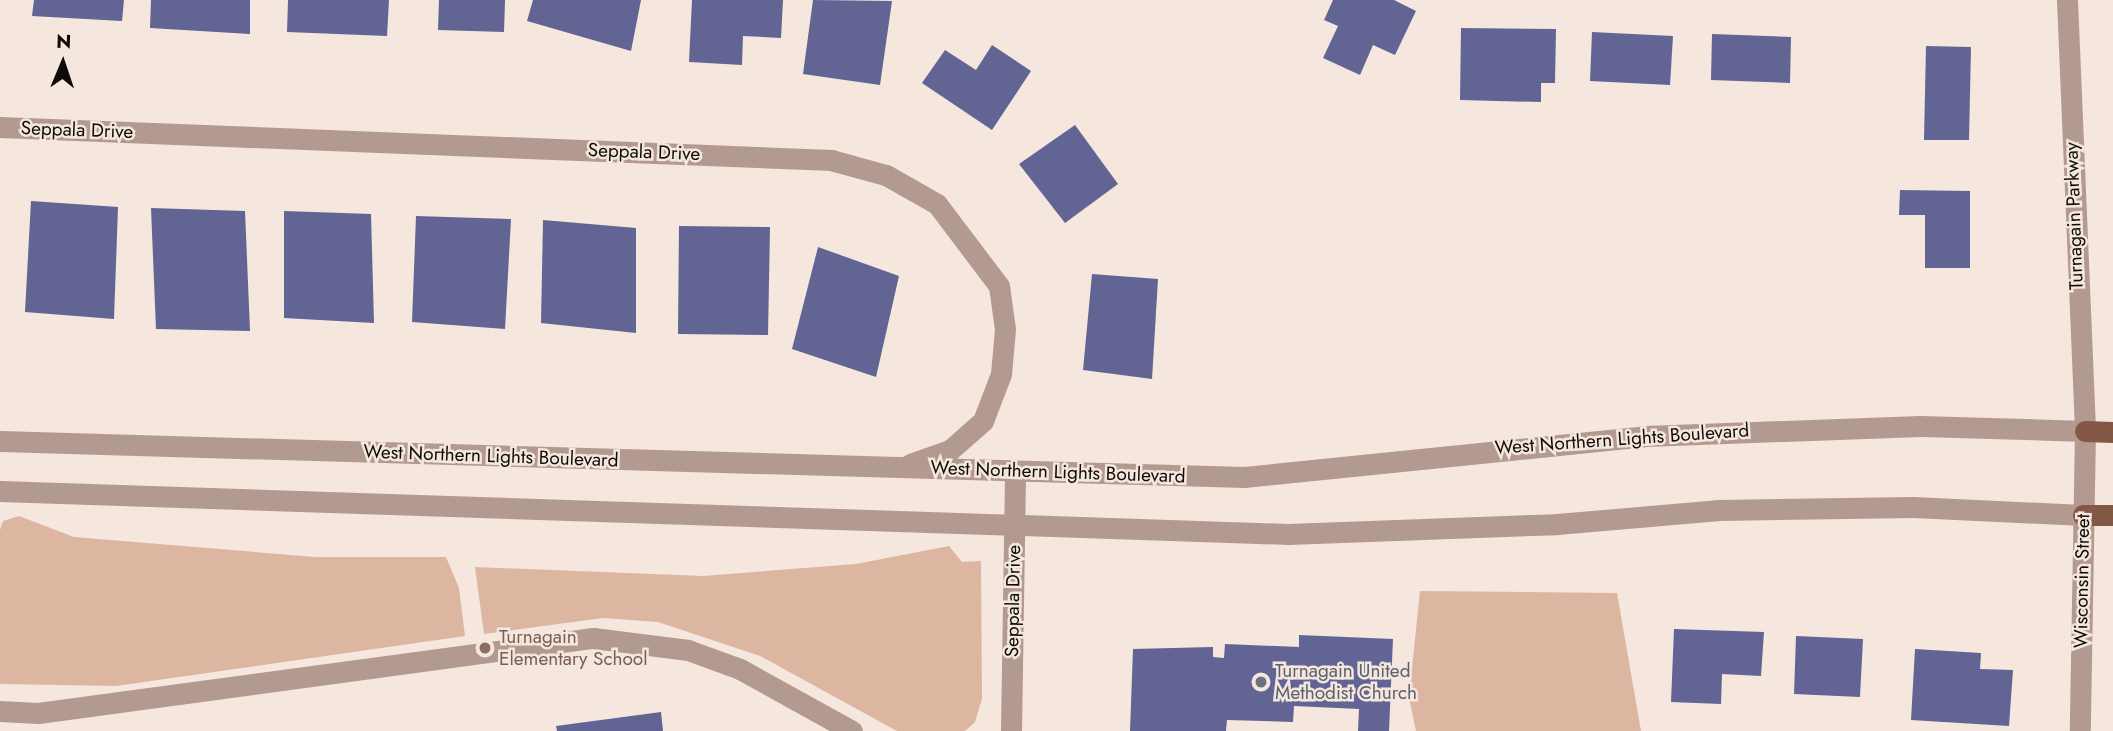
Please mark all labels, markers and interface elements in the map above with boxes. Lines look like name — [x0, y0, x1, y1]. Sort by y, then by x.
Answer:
north arrow — [28, 28, 98, 98]
text: N — [56, 28, 72, 55]
street label: Seppala Drive — [20, 117, 134, 143]
street label: Seppala Drive — [587, 139, 701, 165]
street label: Turnagain Parkway — [2060, 142, 2088, 290]
street label: West Northern Lights Boulevard — [1494, 419, 1750, 459]
street label: West Northern Lights Boulevard — [363, 440, 619, 472]
street label: West Northern Lights Boulevard — [930, 456, 1186, 488]
street label: Wisconsin Street — [2069, 514, 2095, 648]
street label: Seppala Drive — [1001, 545, 1025, 657]
place label: Turnagain Elementary School — [499, 626, 648, 670]
marker: Turnagain Elementary School — [477, 640, 493, 656]
place label: Turnagain United Methodist Church — [1275, 660, 1417, 704]
marker: Turnagain United Methodist Church — [1253, 674, 1269, 690]

